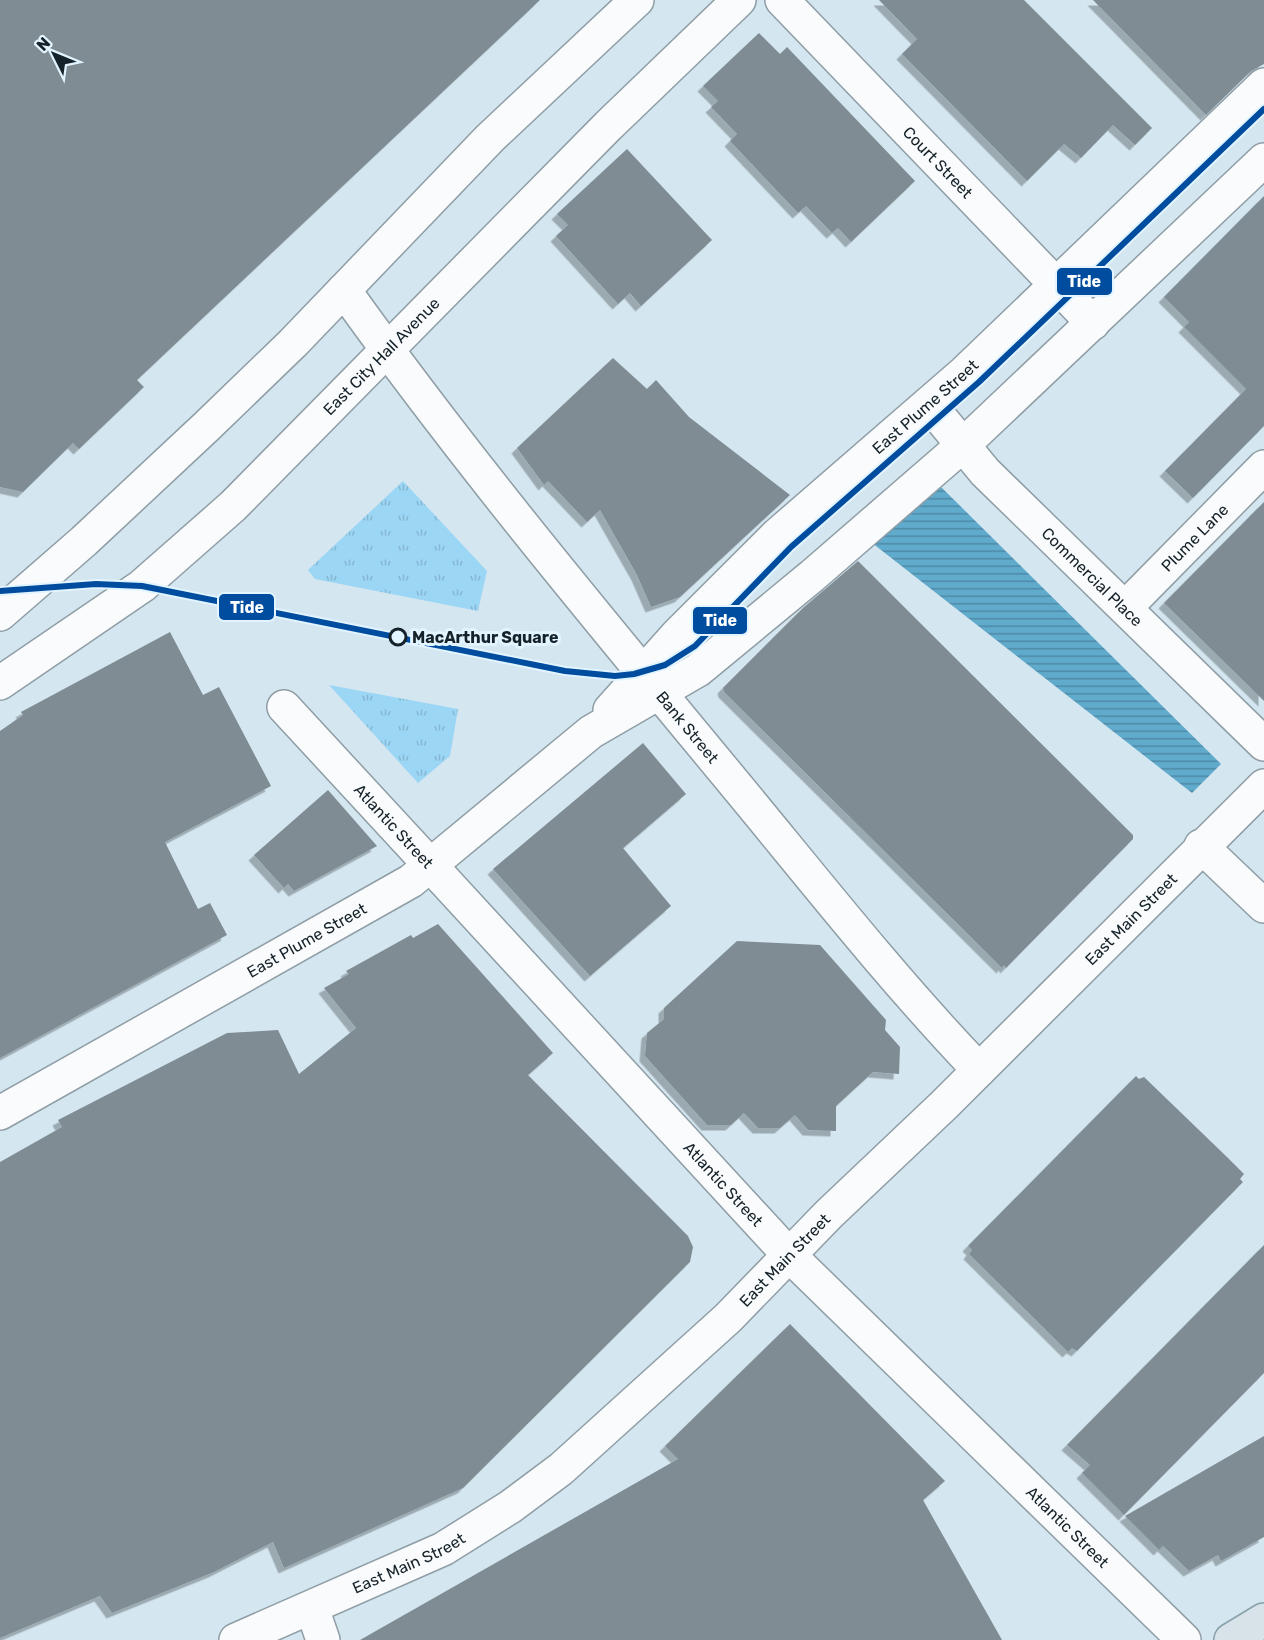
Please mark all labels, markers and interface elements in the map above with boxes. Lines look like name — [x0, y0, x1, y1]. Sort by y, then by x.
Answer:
north arrow — [24, 24, 84, 84]
text: N — [33, 33, 54, 55]
street label: Court Street — [899, 122, 977, 202]
line badge: Tide — [1056, 267, 1113, 296]
text: Tide — [1067, 272, 1101, 291]
street label: East City Hall Avenue — [319, 293, 443, 419]
street label: East Plume Street — [868, 355, 982, 458]
street label: Plume Lane — [1157, 500, 1232, 575]
street label: Commercial Place — [1038, 523, 1147, 630]
line badge: Tide — [218, 593, 275, 621]
text: Tide — [230, 598, 264, 617]
line badge: Tide — [692, 606, 748, 635]
text: Tide — [703, 611, 737, 630]
marker: MacArthur Square — [389, 628, 407, 646]
place label: MacArthur Square — [412, 628, 558, 647]
street label: Bank Street — [652, 687, 723, 767]
street label: Atlantic Street — [350, 780, 438, 872]
street label: East Main Street — [1081, 869, 1181, 969]
street label: East Plume Street — [243, 899, 370, 981]
street label: Atlantic Street — [680, 1138, 767, 1230]
street label: East Main Street — [735, 1209, 834, 1310]
street label: Atlantic Street — [1022, 1482, 1113, 1571]
street label: East Main Street — [349, 1528, 468, 1597]

